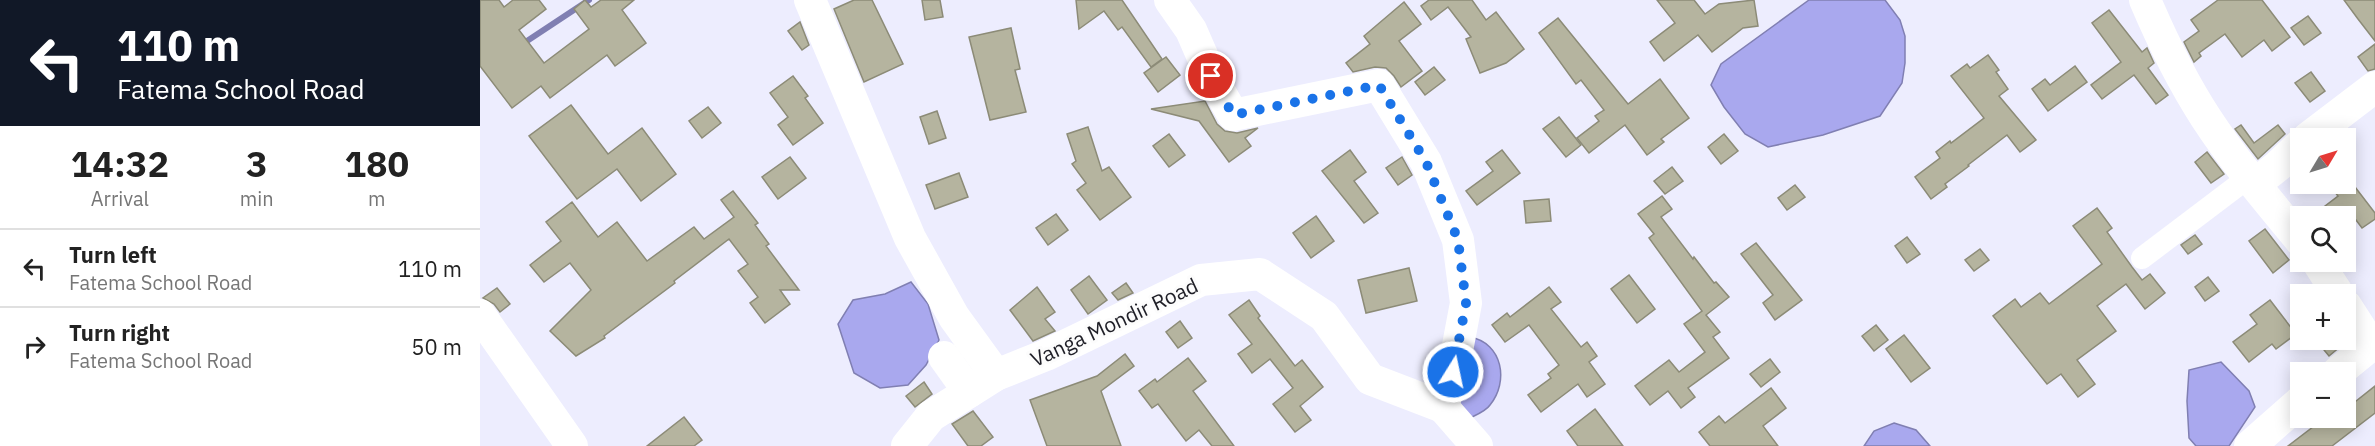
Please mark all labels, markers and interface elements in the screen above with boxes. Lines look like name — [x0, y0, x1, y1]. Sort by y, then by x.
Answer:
text: 110 m — [117, 18, 240, 73]
icon: left — [18, 24, 96, 102]
pin — [1185, 50, 1236, 101]
icon: arrive — [1194, 59, 1227, 92]
text: Fatema School Road — [117, 71, 365, 106]
north arrow — [2290, 128, 2356, 194]
map controls — [2290, 128, 2356, 428]
text: 14:32 — [71, 140, 169, 187]
text: 3 — [246, 140, 268, 187]
text: 180 — [344, 140, 409, 187]
text: Arrival — [91, 185, 149, 212]
text: min — [240, 185, 274, 212]
text: m — [368, 185, 386, 212]
button: search — [2290, 206, 2356, 272]
text: Turn left — [69, 240, 157, 269]
icon: left — [18, 252, 51, 285]
text: 110 m — [398, 254, 462, 283]
text: Fatema School Road — [69, 269, 252, 296]
street label: Vanga Mondir Road — [1026, 271, 1202, 373]
button: + — [2290, 284, 2356, 350]
text: Turn right — [69, 318, 170, 347]
icon: right — [18, 330, 51, 363]
text: 50 m — [411, 332, 462, 361]
position arrow — [1421, 340, 1485, 404]
text: Fatema School Road — [69, 347, 252, 374]
button: − — [2290, 362, 2356, 428]

